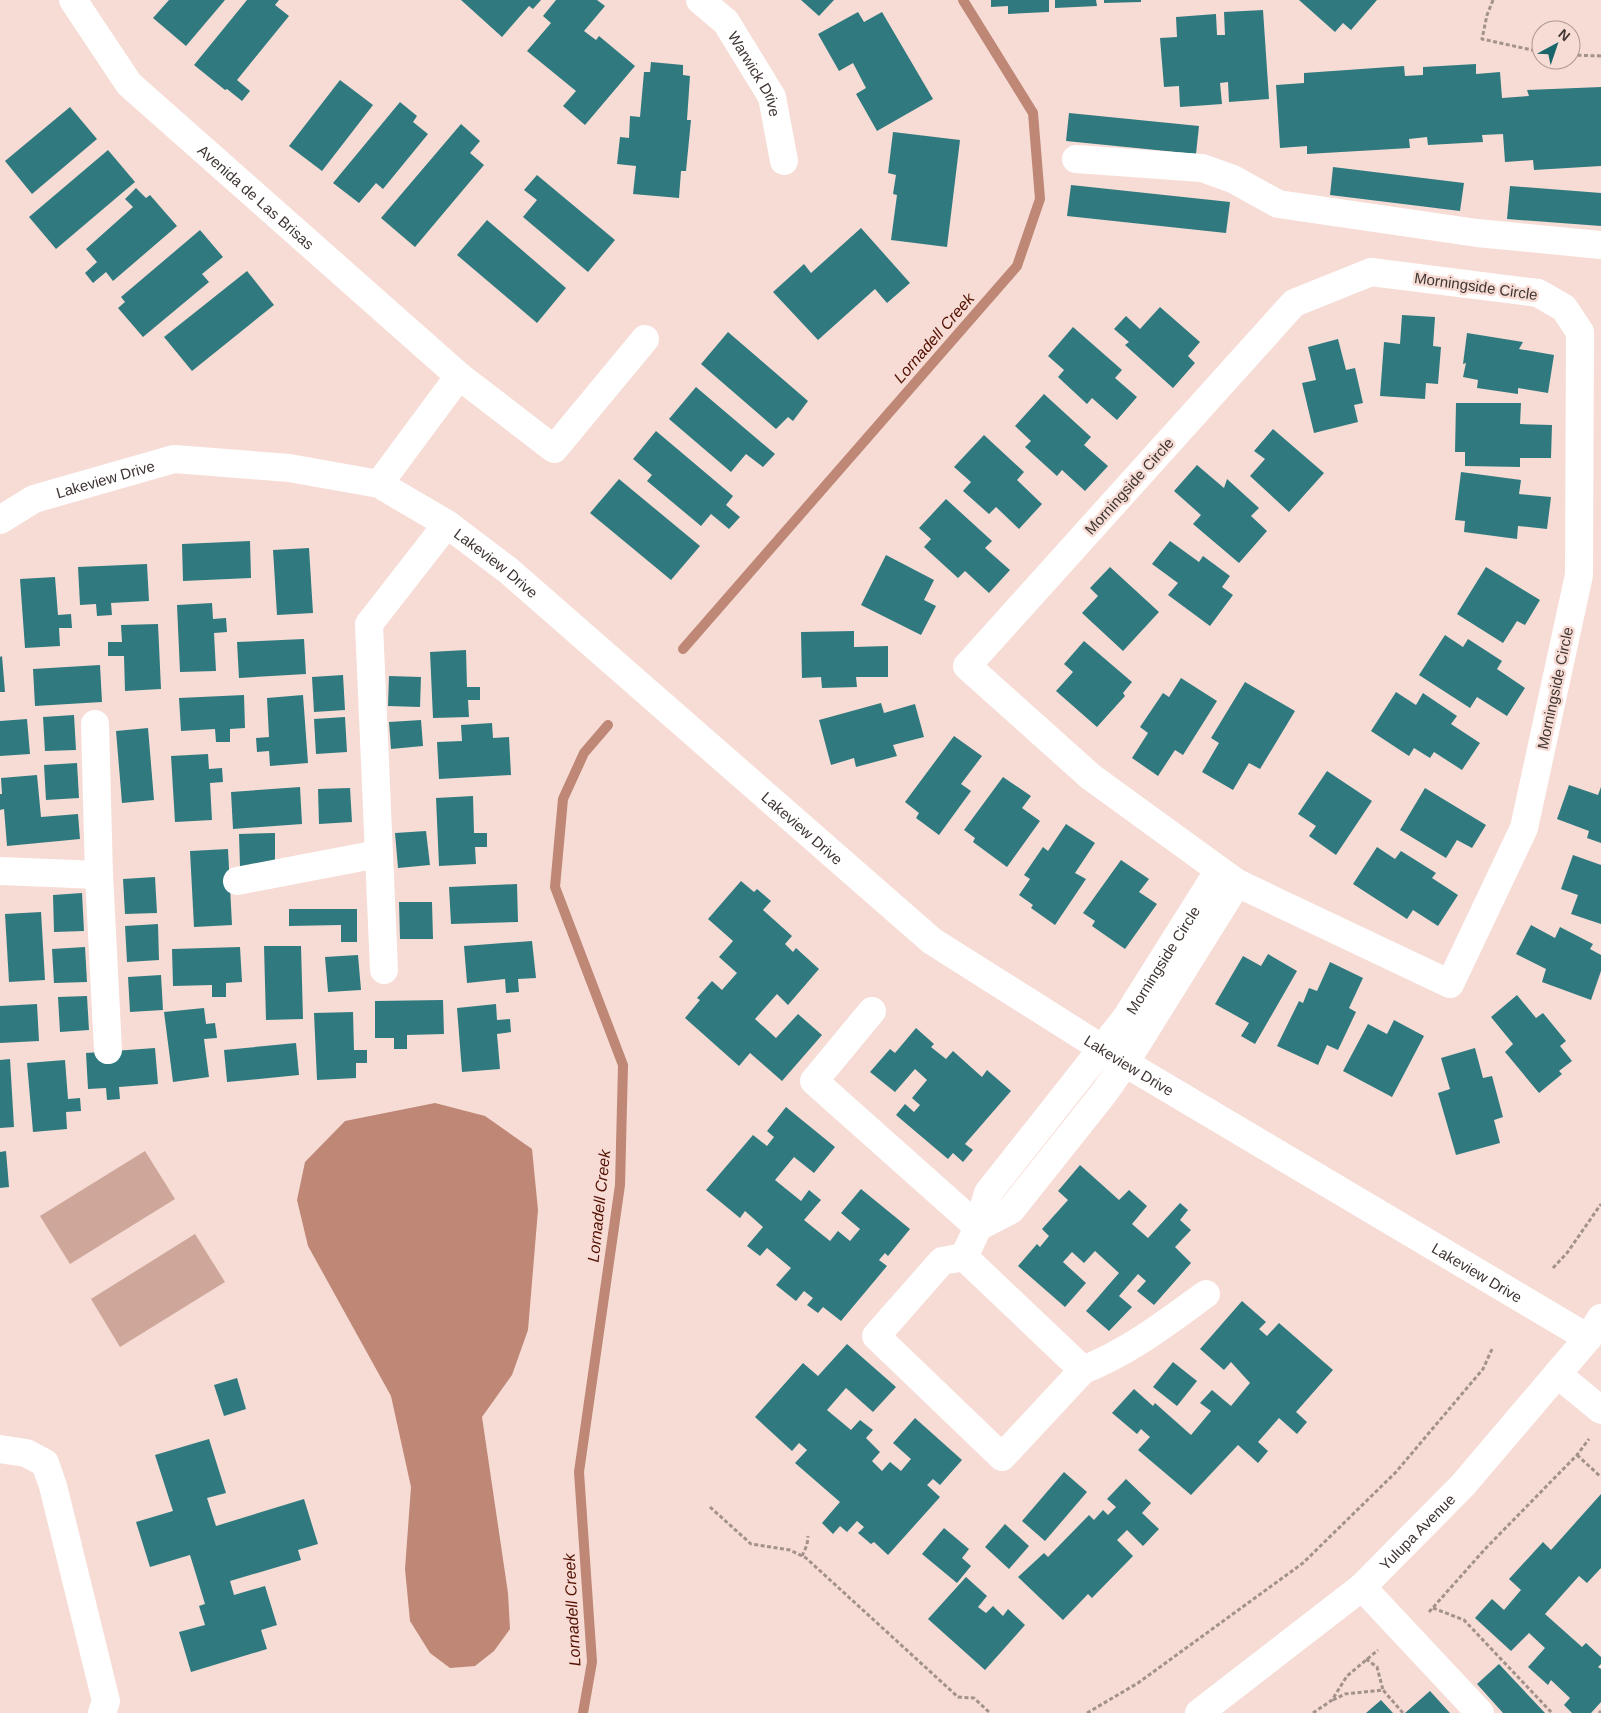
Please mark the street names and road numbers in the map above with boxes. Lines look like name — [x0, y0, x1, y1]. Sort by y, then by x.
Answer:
street label: Warwick Drive — [725, 28, 784, 118]
street label: Avenida de Las Brisas — [195, 141, 318, 252]
street label: Morningside Circle — [1413, 269, 1539, 303]
street label: Morningside Circle — [1081, 434, 1177, 538]
street label: Lakeview Drive — [54, 457, 156, 501]
street label: Lakeview Drive — [451, 524, 542, 601]
street label: Morningside Circle — [1534, 625, 1576, 751]
street label: Lakeview Drive — [759, 788, 846, 868]
street label: Morningside Circle — [1122, 903, 1203, 1017]
street label: Lakeview Drive — [1081, 1031, 1177, 1099]
street label: Lakeview Drive — [1429, 1239, 1525, 1305]
street label: Yulupa Avenue — [1376, 1490, 1458, 1573]

